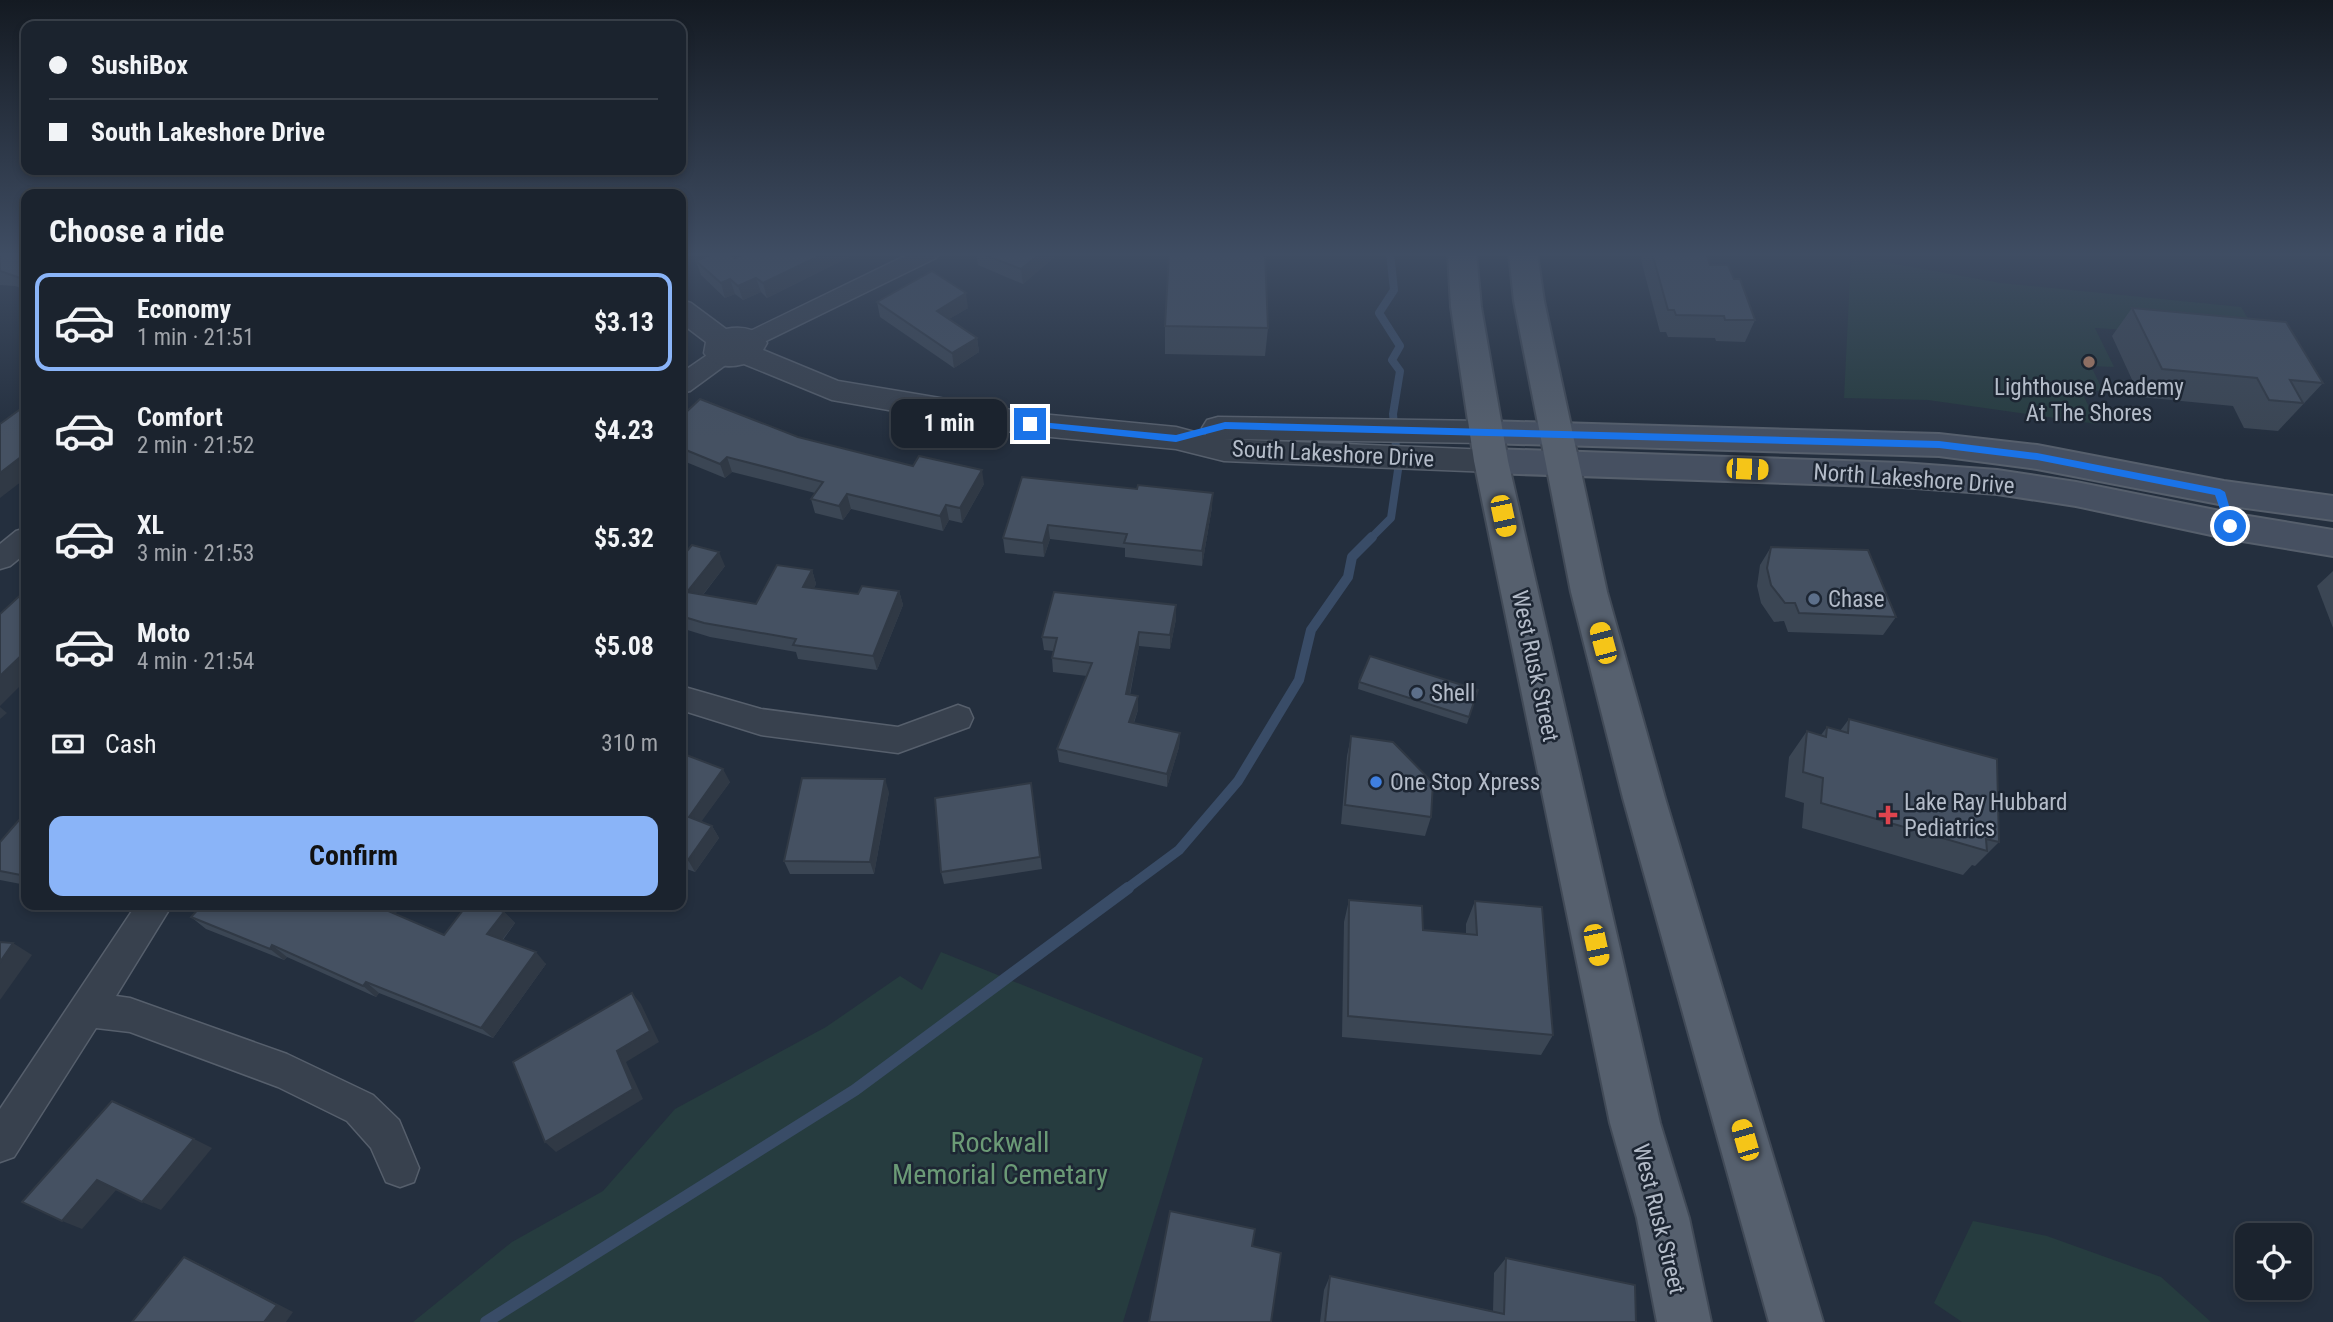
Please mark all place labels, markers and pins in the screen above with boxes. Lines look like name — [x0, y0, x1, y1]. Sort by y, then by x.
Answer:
marker: Lighthouse Academy At The Shores — [2081, 354, 2097, 370]
place label: Lighthouse Academy At The Shores — [1994, 374, 2184, 427]
place label: Chase — [1828, 586, 1884, 613]
marker: Chase — [1806, 591, 1822, 607]
place label: Shell — [1431, 680, 1475, 707]
marker: Shell — [1409, 685, 1425, 701]
place label: One Stop Xpress — [1390, 769, 1540, 796]
marker: One Stop Xpress — [1368, 774, 1384, 790]
place label: Lake Ray Hubbard Pediatrics — [1904, 789, 2067, 842]
marker: Lake Ray Hubbard Pediatrics — [1878, 805, 1898, 825]

